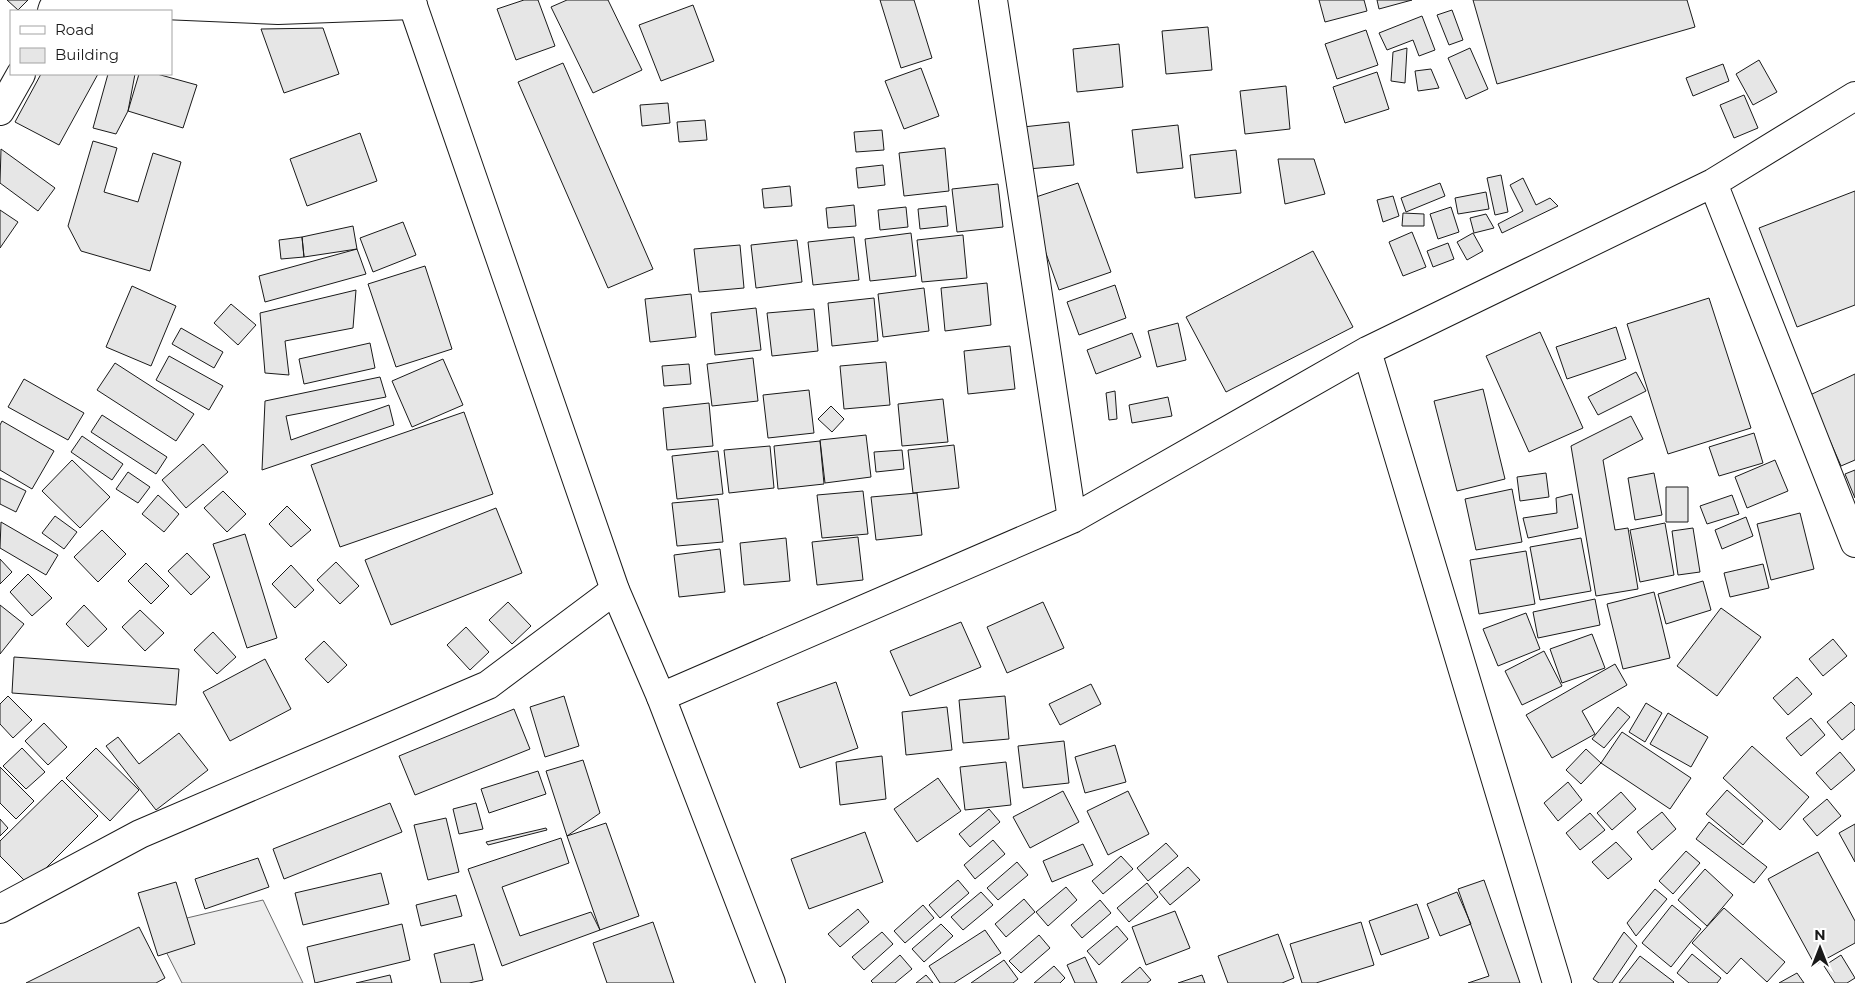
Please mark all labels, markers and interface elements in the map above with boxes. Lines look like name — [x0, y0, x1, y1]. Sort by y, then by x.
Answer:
legend — [10, 10, 172, 75]
text: Road — [55, 20, 94, 39]
text: Building — [55, 45, 119, 64]
north arrow — [1795, 923, 1845, 973]
text: N — [1814, 926, 1826, 944]

